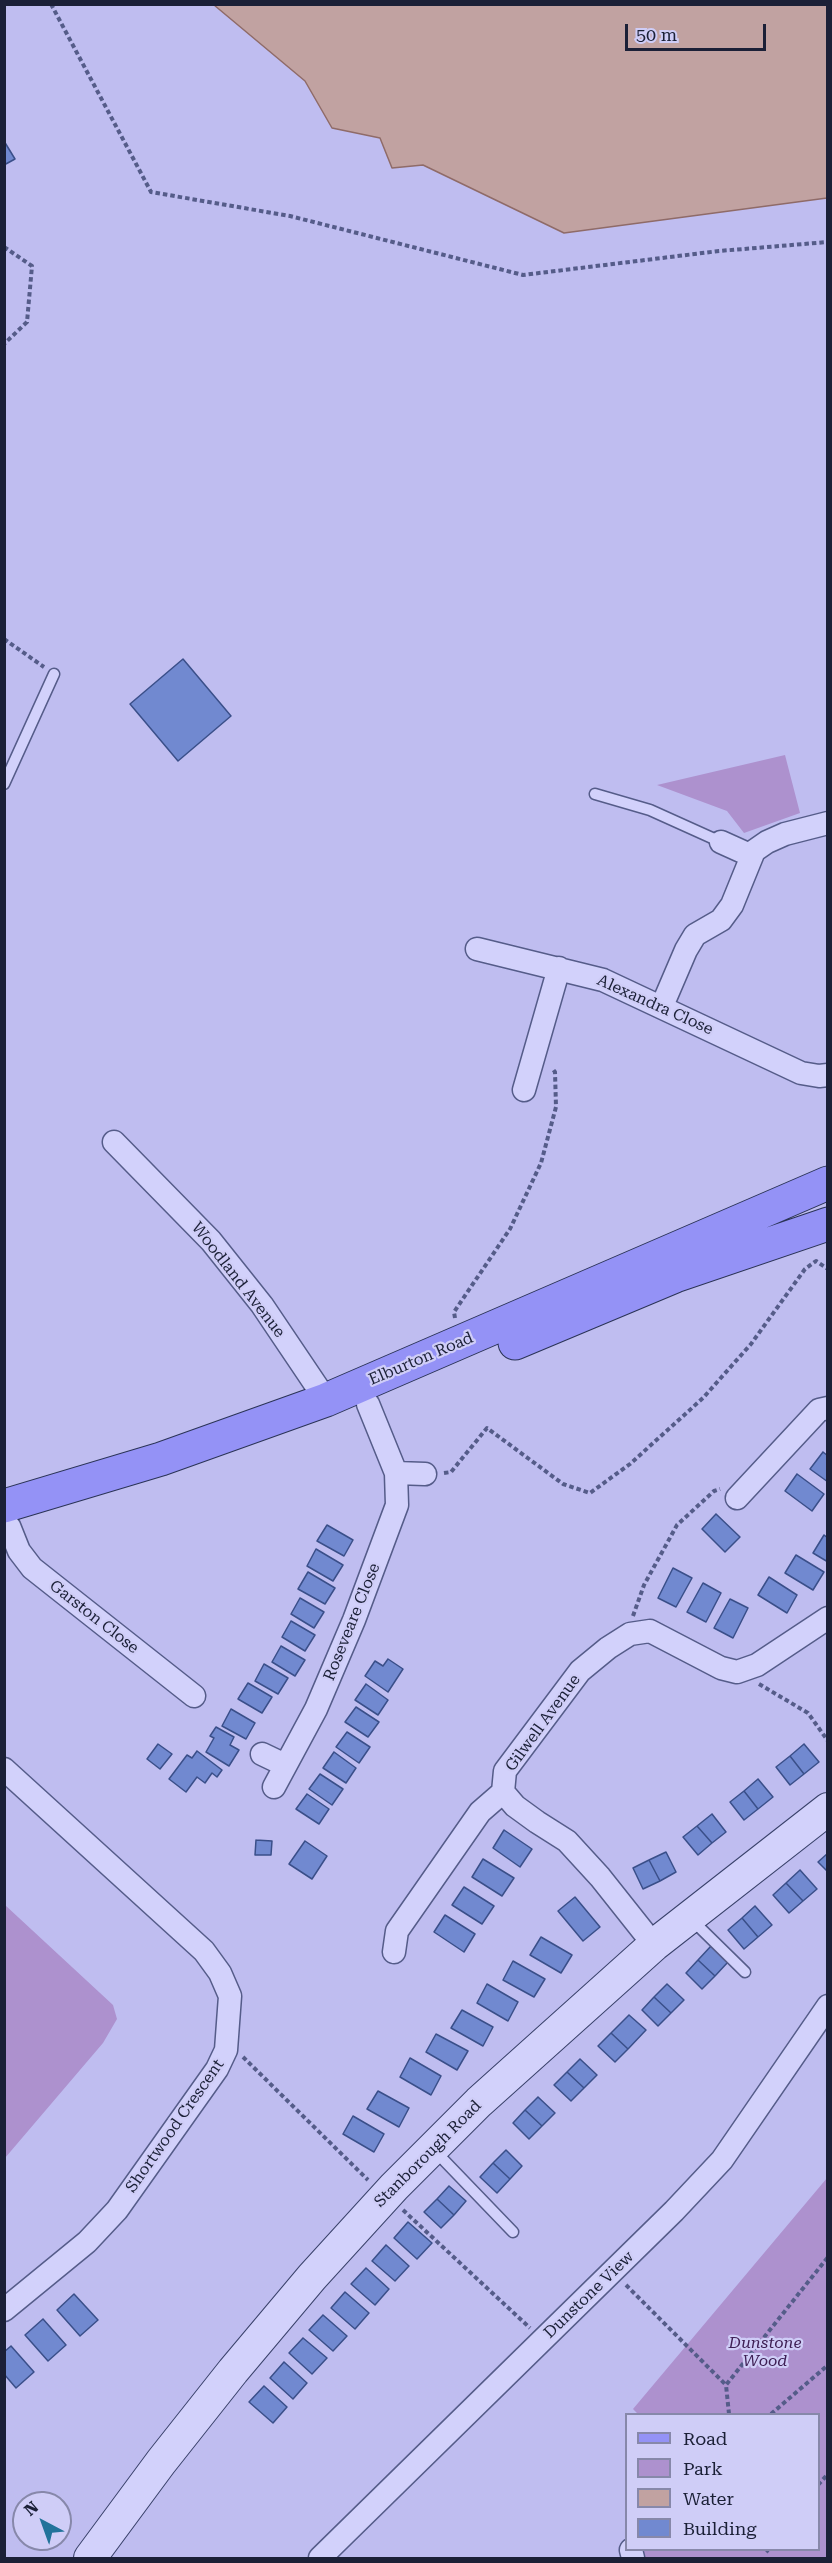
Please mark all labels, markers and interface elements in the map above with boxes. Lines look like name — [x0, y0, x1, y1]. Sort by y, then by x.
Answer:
scale bar — [628, 12, 769, 50]
text: 50 m — [636, 24, 677, 45]
street label: Alexandra Close — [594, 971, 716, 1039]
street label: Woodland Avenue — [187, 1219, 289, 1341]
street label: Elburton Road — [366, 1328, 476, 1390]
street label: Roseveare Close — [320, 1560, 384, 1684]
street label: Garston Close — [46, 1576, 142, 1658]
street label: Gilwell Avenue — [501, 1671, 585, 1775]
street label: Shortwood Crescent — [122, 2056, 228, 2196]
street label: Stanborough Road — [370, 2096, 486, 2212]
street label: Dunstone View — [540, 2247, 638, 2343]
park label: Dunstone Wood — [729, 2333, 801, 2371]
legend — [625, 2413, 820, 2551]
text: Road — [683, 2428, 727, 2449]
text: Park — [683, 2458, 723, 2479]
text: Water — [683, 2488, 734, 2509]
north arrow — [12, 2491, 72, 2551]
text: N — [20, 2497, 42, 2520]
text: Building — [683, 2518, 757, 2539]

